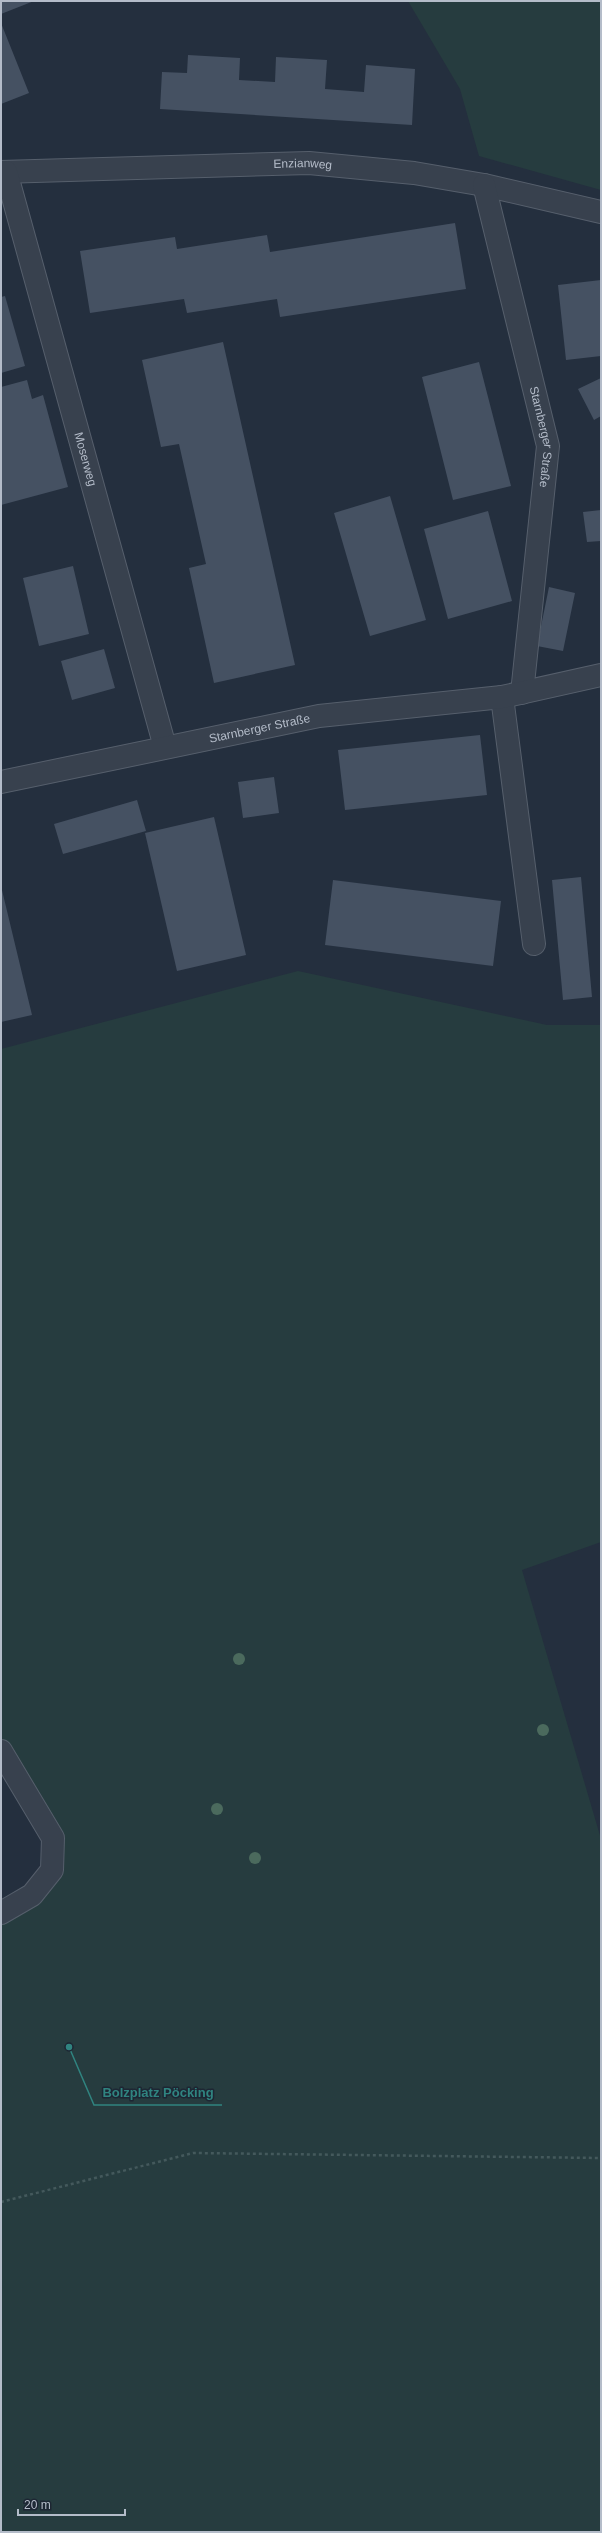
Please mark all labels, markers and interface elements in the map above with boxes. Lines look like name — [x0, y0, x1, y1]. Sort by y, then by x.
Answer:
street label: Enzianweg — [273, 156, 333, 172]
street label: Starnberger Straße — [527, 385, 555, 489]
street label: Moserweg — [71, 431, 100, 488]
street label: Starnberger Straße — [208, 711, 312, 746]
callout: Bolzplatz Pöcking — [94, 2080, 222, 2105]
text: Bolzplatz Pöcking — [102, 2085, 214, 2100]
scale bar — [18, 2491, 125, 2517]
text: 20 m — [24, 2498, 51, 2512]

